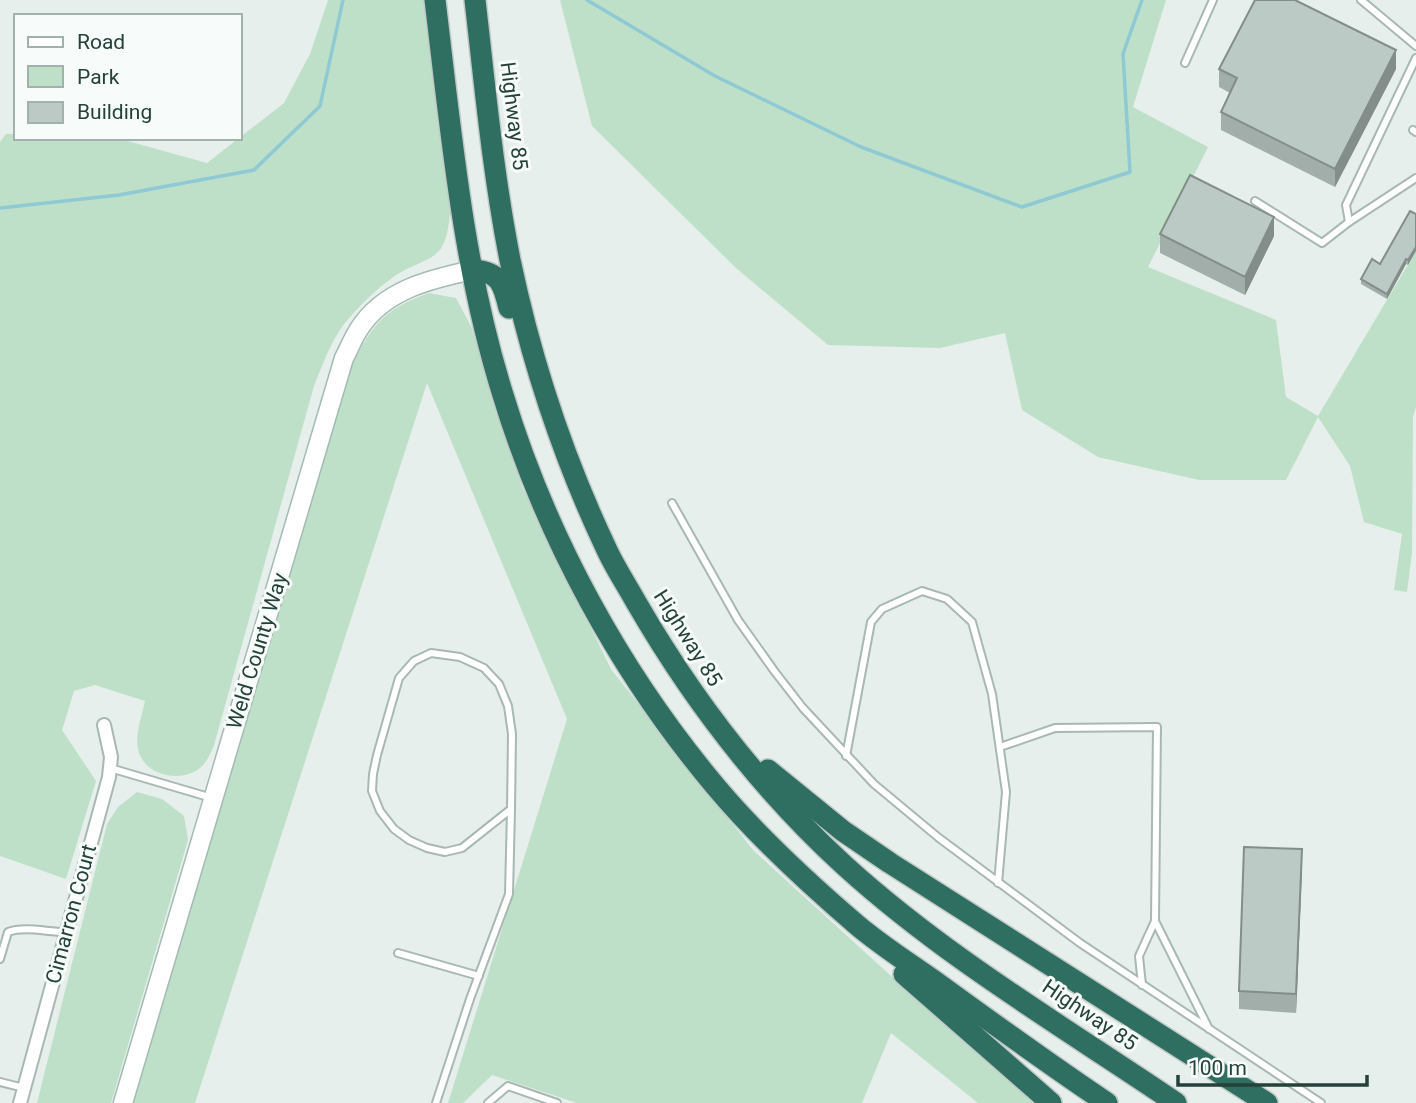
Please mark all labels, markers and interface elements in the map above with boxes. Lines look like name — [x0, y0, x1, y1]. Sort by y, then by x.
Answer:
legend — [14, 14, 242, 140]
text: Road — [77, 30, 125, 54]
street label: Highway 85 — [495, 60, 533, 172]
text: Park — [77, 65, 120, 89]
text: Building — [77, 100, 152, 124]
street label: Weld County Way — [222, 570, 292, 732]
street label: Highway 85 — [649, 585, 727, 691]
street label: Cimarron Court — [41, 842, 101, 986]
street label: Highway 85 — [1038, 975, 1142, 1055]
scale bar — [1178, 1044, 1367, 1088]
text: 100 m — [1188, 1056, 1247, 1080]

